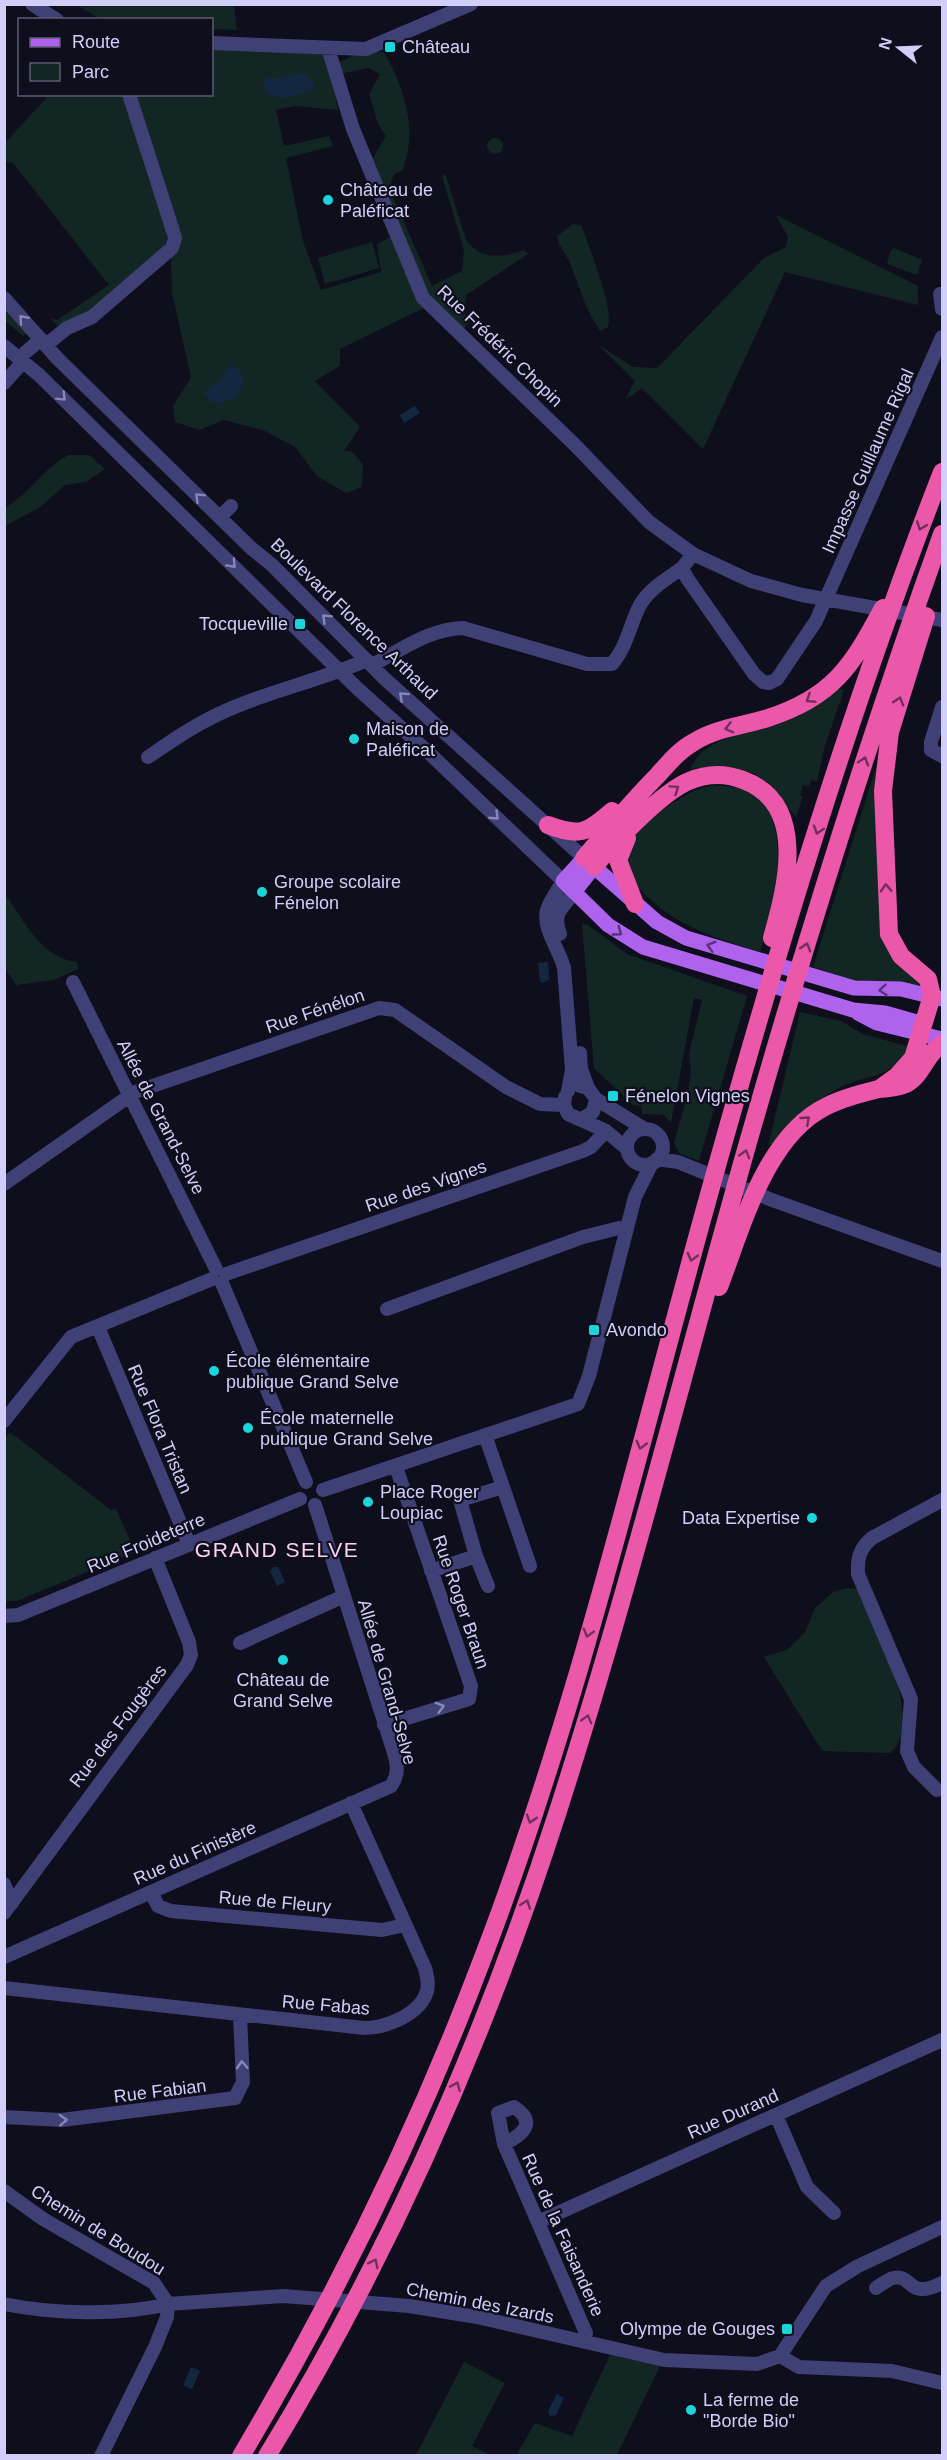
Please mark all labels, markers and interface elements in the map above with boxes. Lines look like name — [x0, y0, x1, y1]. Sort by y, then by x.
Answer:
legend — [18, 18, 213, 96]
north arrow — [869, 18, 929, 78]
text: Route — [72, 32, 120, 52]
text: N — [875, 35, 895, 52]
place label: Château — [402, 37, 470, 57]
marker: Château — [383, 40, 397, 54]
text: Parc — [72, 62, 109, 82]
place label: Château de Paléficat — [340, 180, 433, 221]
marker: Château de Paléficat — [321, 193, 335, 207]
street label: Rue Frédéric Chopin — [433, 281, 567, 411]
one-way arrow — [19, 315, 30, 326]
street label: Impasse Guillaume Rigal — [818, 366, 918, 556]
one-way arrow — [56, 390, 66, 401]
one-way arrow — [195, 493, 206, 504]
one-way arrow — [916, 520, 929, 531]
street label: Boulevard Florence Arthaud — [267, 534, 441, 704]
one-way arrow — [225, 558, 236, 568]
place label: Tocqueville — [199, 614, 288, 634]
one-way arrow — [323, 614, 333, 625]
marker: Tocqueville — [293, 617, 307, 631]
one-way arrow — [399, 692, 409, 703]
one-way arrow — [805, 692, 816, 703]
one-way arrow — [892, 696, 905, 707]
place label: Maison de Paléficat — [366, 719, 449, 760]
one-way arrow — [724, 721, 734, 734]
marker: Maison de Paléficat — [347, 732, 361, 746]
one-way arrow — [857, 756, 869, 767]
one-way arrow — [669, 786, 680, 797]
one-way arrow — [488, 808, 499, 819]
one-way arrow — [813, 824, 826, 835]
place label: Groupe scolaire Fénelon — [274, 872, 401, 913]
one-way arrow — [880, 883, 893, 892]
marker: Groupe scolaire Fénelon — [255, 885, 269, 899]
one-way arrow — [611, 924, 622, 935]
one-way arrow — [706, 941, 717, 953]
one-way arrow — [799, 942, 811, 953]
one-way arrow — [878, 983, 887, 996]
street label: Rue Fénélon — [263, 985, 367, 1037]
street label: Allée de Grand-Selve — [113, 1036, 209, 1198]
place label: Fénelon Vignes — [625, 1086, 750, 1106]
marker: Fénelon Vignes — [606, 1089, 620, 1103]
one-way arrow — [799, 1117, 810, 1128]
one-way arrow — [738, 1149, 750, 1160]
street label: Rue des Vignes — [363, 1156, 489, 1216]
one-way arrow — [687, 1252, 700, 1262]
place label: Avondo — [606, 1320, 667, 1340]
marker: Avondo — [587, 1323, 601, 1337]
place label: École élémentaire publique Grand Selve — [226, 1351, 399, 1392]
street label: Rue Flora Tristan — [124, 1362, 196, 1496]
marker: École élémentaire publique Grand Selve — [207, 1364, 221, 1378]
place label: École maternelle publique Grand Selve — [260, 1408, 433, 1449]
marker: École maternelle publique Grand Selve — [241, 1421, 255, 1435]
one-way arrow — [636, 1440, 649, 1450]
place label: Place Roger Loupiac — [380, 1482, 479, 1523]
marker: Place Roger Loupiac — [361, 1495, 375, 1509]
place label: Data Expertise — [682, 1508, 800, 1528]
street label: Rue Froideterre — [84, 1509, 208, 1577]
marker: Data Expertise — [805, 1511, 819, 1525]
street label: Rue Roger Braun — [429, 1533, 493, 1671]
district label: GRAND SELVE — [195, 1538, 359, 1561]
street label: Allée de Grand-Selve — [354, 1597, 420, 1767]
one-way arrow — [583, 1627, 595, 1638]
marker: Château de Grand Selve — [276, 1653, 290, 1667]
street label: Rue des Fougères — [65, 1661, 171, 1791]
place label: Château de Grand Selve — [233, 1670, 333, 1711]
one-way arrow — [435, 1702, 445, 1715]
one-way arrow — [580, 1714, 592, 1725]
one-way arrow — [526, 1813, 539, 1824]
street label: Rue du Finistère — [131, 1817, 259, 1889]
street label: Rue de Fleury — [218, 1887, 332, 1917]
one-way arrow — [519, 1899, 532, 1910]
street label: Rue Fabas — [281, 1991, 371, 2019]
one-way arrow — [235, 2061, 248, 2070]
street label: Rue Fabian — [113, 2075, 207, 2107]
one-way arrow — [448, 2081, 460, 2092]
street label: Rue Durand — [685, 2085, 781, 2143]
one-way arrow — [58, 2113, 67, 2126]
street label: Rue de la Faisanderie — [518, 2150, 608, 2320]
street label: Chemin de Boudou — [27, 2181, 169, 2279]
one-way arrow — [366, 2258, 378, 2269]
street label: Chemin des Izards — [404, 2279, 556, 2327]
place label: Olympe de Gouges — [620, 2319, 775, 2339]
marker: Olympe de Gouges — [780, 2322, 794, 2336]
place label: La ferme de "Borde Bio" — [703, 2390, 799, 2431]
marker: La ferme de "Borde Bio" — [684, 2403, 698, 2417]

